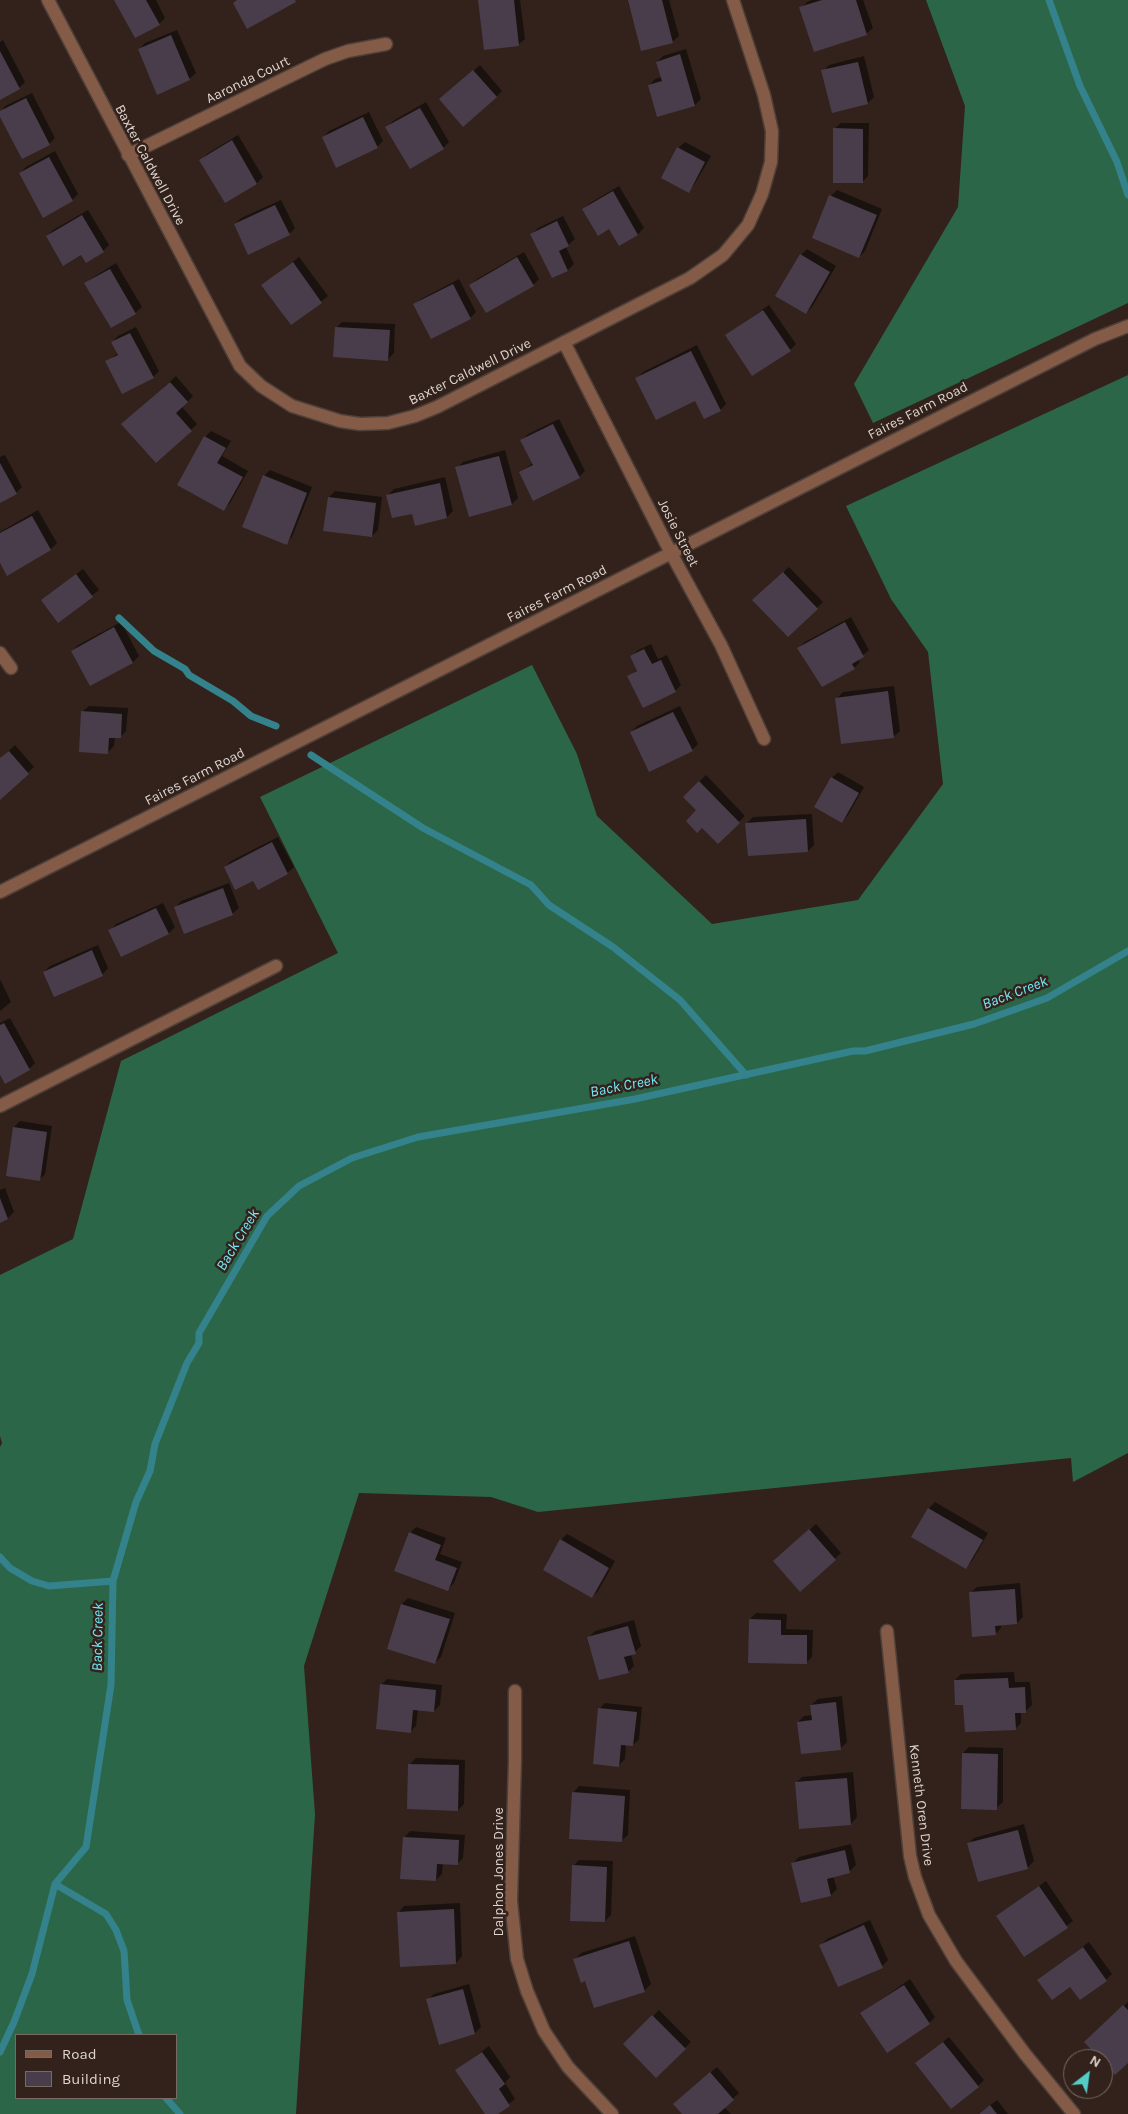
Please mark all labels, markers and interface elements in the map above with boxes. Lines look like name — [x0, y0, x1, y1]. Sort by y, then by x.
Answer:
street label: Aaronda Court — [203, 52, 293, 108]
street label: Baxter Caldwell Drive — [111, 102, 189, 228]
street label: Baxter Caldwell Drive — [406, 335, 534, 409]
street label: Faires Farm Road — [865, 378, 971, 444]
street label: Josie Street — [654, 496, 702, 570]
street label: Faires Farm Road — [504, 561, 610, 627]
street label: Faires Farm Road — [142, 744, 248, 810]
water label: Back Creek — [980, 972, 1050, 1014]
water label: Back Creek — [589, 1071, 659, 1101]
water label: Back Creek — [213, 1206, 263, 1274]
water label: Back Creek — [88, 1603, 108, 1671]
street label: Kenneth Oren Drive — [905, 1743, 937, 1867]
street label: Dalphon Jones Drive — [491, 1807, 507, 1937]
legend — [15, 2034, 178, 2099]
text: Road — [62, 2045, 97, 2063]
north arrow — [1063, 2049, 1113, 2099]
text: N — [1087, 2052, 1104, 2071]
text: Building — [62, 2070, 120, 2088]

